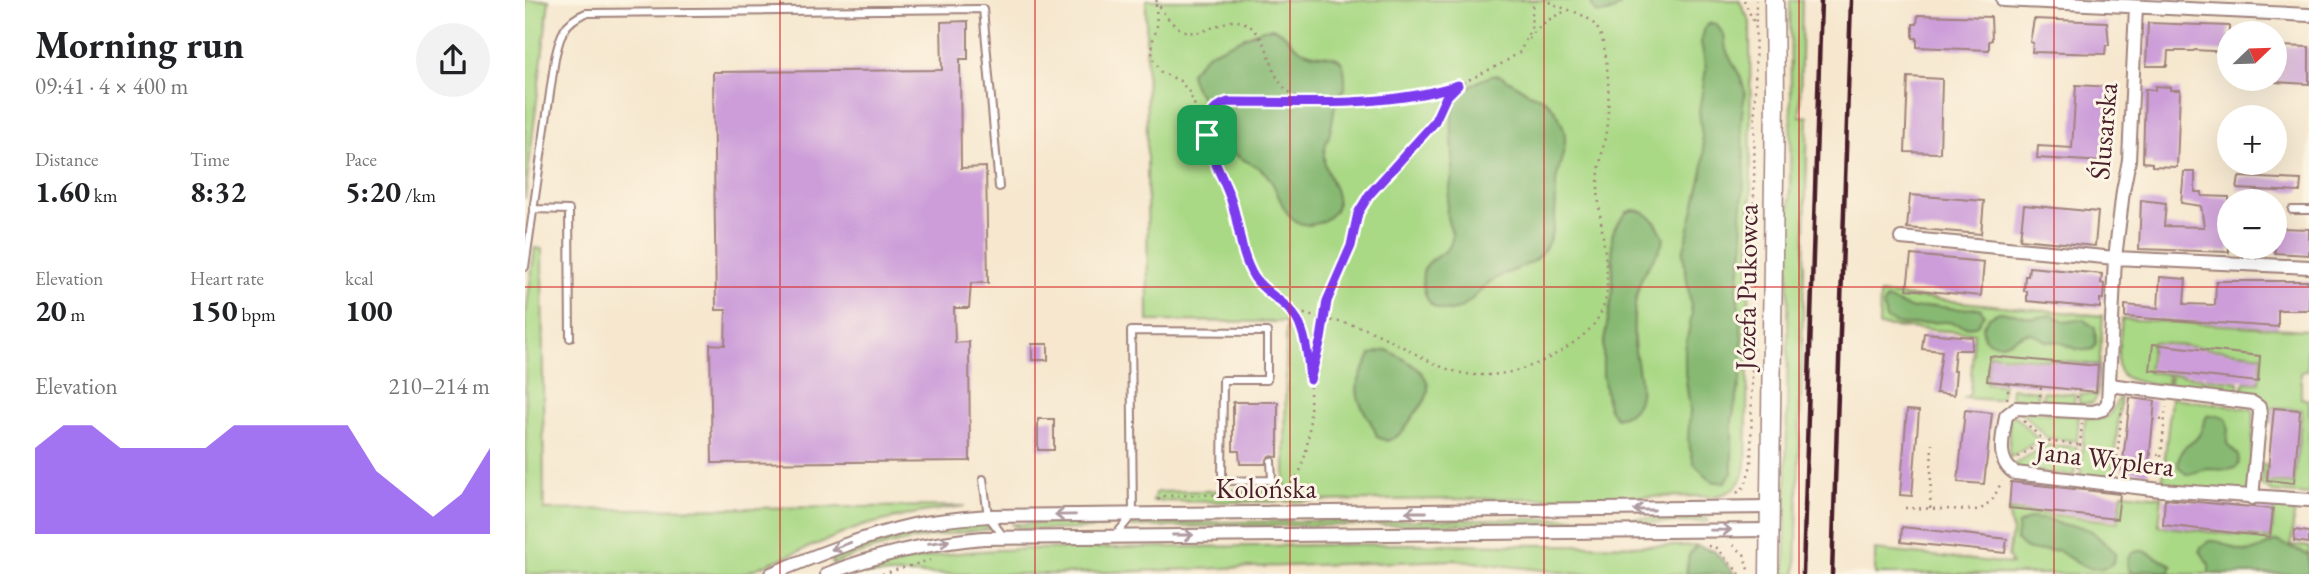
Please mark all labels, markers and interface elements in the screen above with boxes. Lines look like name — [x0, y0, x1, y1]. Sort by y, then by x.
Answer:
text: Morning run — [35, 20, 244, 69]
north arrow — [2217, 21, 2287, 91]
map controls — [2217, 21, 2287, 259]
button: share — [416, 23, 490, 97]
text: 09:41 · 4 × 400 m — [35, 71, 188, 101]
street label: Ślusarska — [2081, 80, 2125, 181]
pin — [1177, 105, 1237, 165]
button: + — [2217, 105, 2287, 175]
icon: arrive — [1188, 116, 1226, 154]
text: Distance — [35, 147, 98, 172]
text: Time — [190, 147, 230, 172]
text: Pace — [345, 147, 377, 172]
text: 1.60 — [35, 172, 90, 211]
text: 8:32 — [190, 172, 246, 211]
text: 5:20 — [345, 172, 401, 211]
text: km — [90, 183, 118, 208]
text: /km — [401, 183, 436, 208]
button: − — [2217, 189, 2287, 259]
street label: Józefa Pukowca — [1727, 202, 1765, 373]
text: Elevation — [35, 266, 103, 291]
text: Heart rate — [190, 266, 264, 291]
text: kcal — [345, 266, 374, 291]
text: 20 — [35, 291, 67, 330]
text: 150 — [190, 291, 238, 330]
text: 100 — [345, 291, 393, 330]
text: m — [67, 302, 85, 327]
text: bpm — [238, 302, 276, 327]
text: Elevation — [35, 371, 118, 401]
text: 210–214 m — [389, 371, 490, 401]
street label: Jana Wyplera — [2032, 431, 2177, 484]
street label: Kolońska — [1215, 470, 1317, 506]
one-way arrow — [1633, 503, 1656, 517]
one-way arrow — [1405, 505, 1428, 519]
one-way arrow — [1054, 508, 1077, 522]
one-way arrow — [1710, 524, 1733, 537]
one-way arrow — [1172, 528, 1195, 542]
one-way arrow — [928, 536, 950, 549]
one-way arrow — [831, 541, 853, 553]

